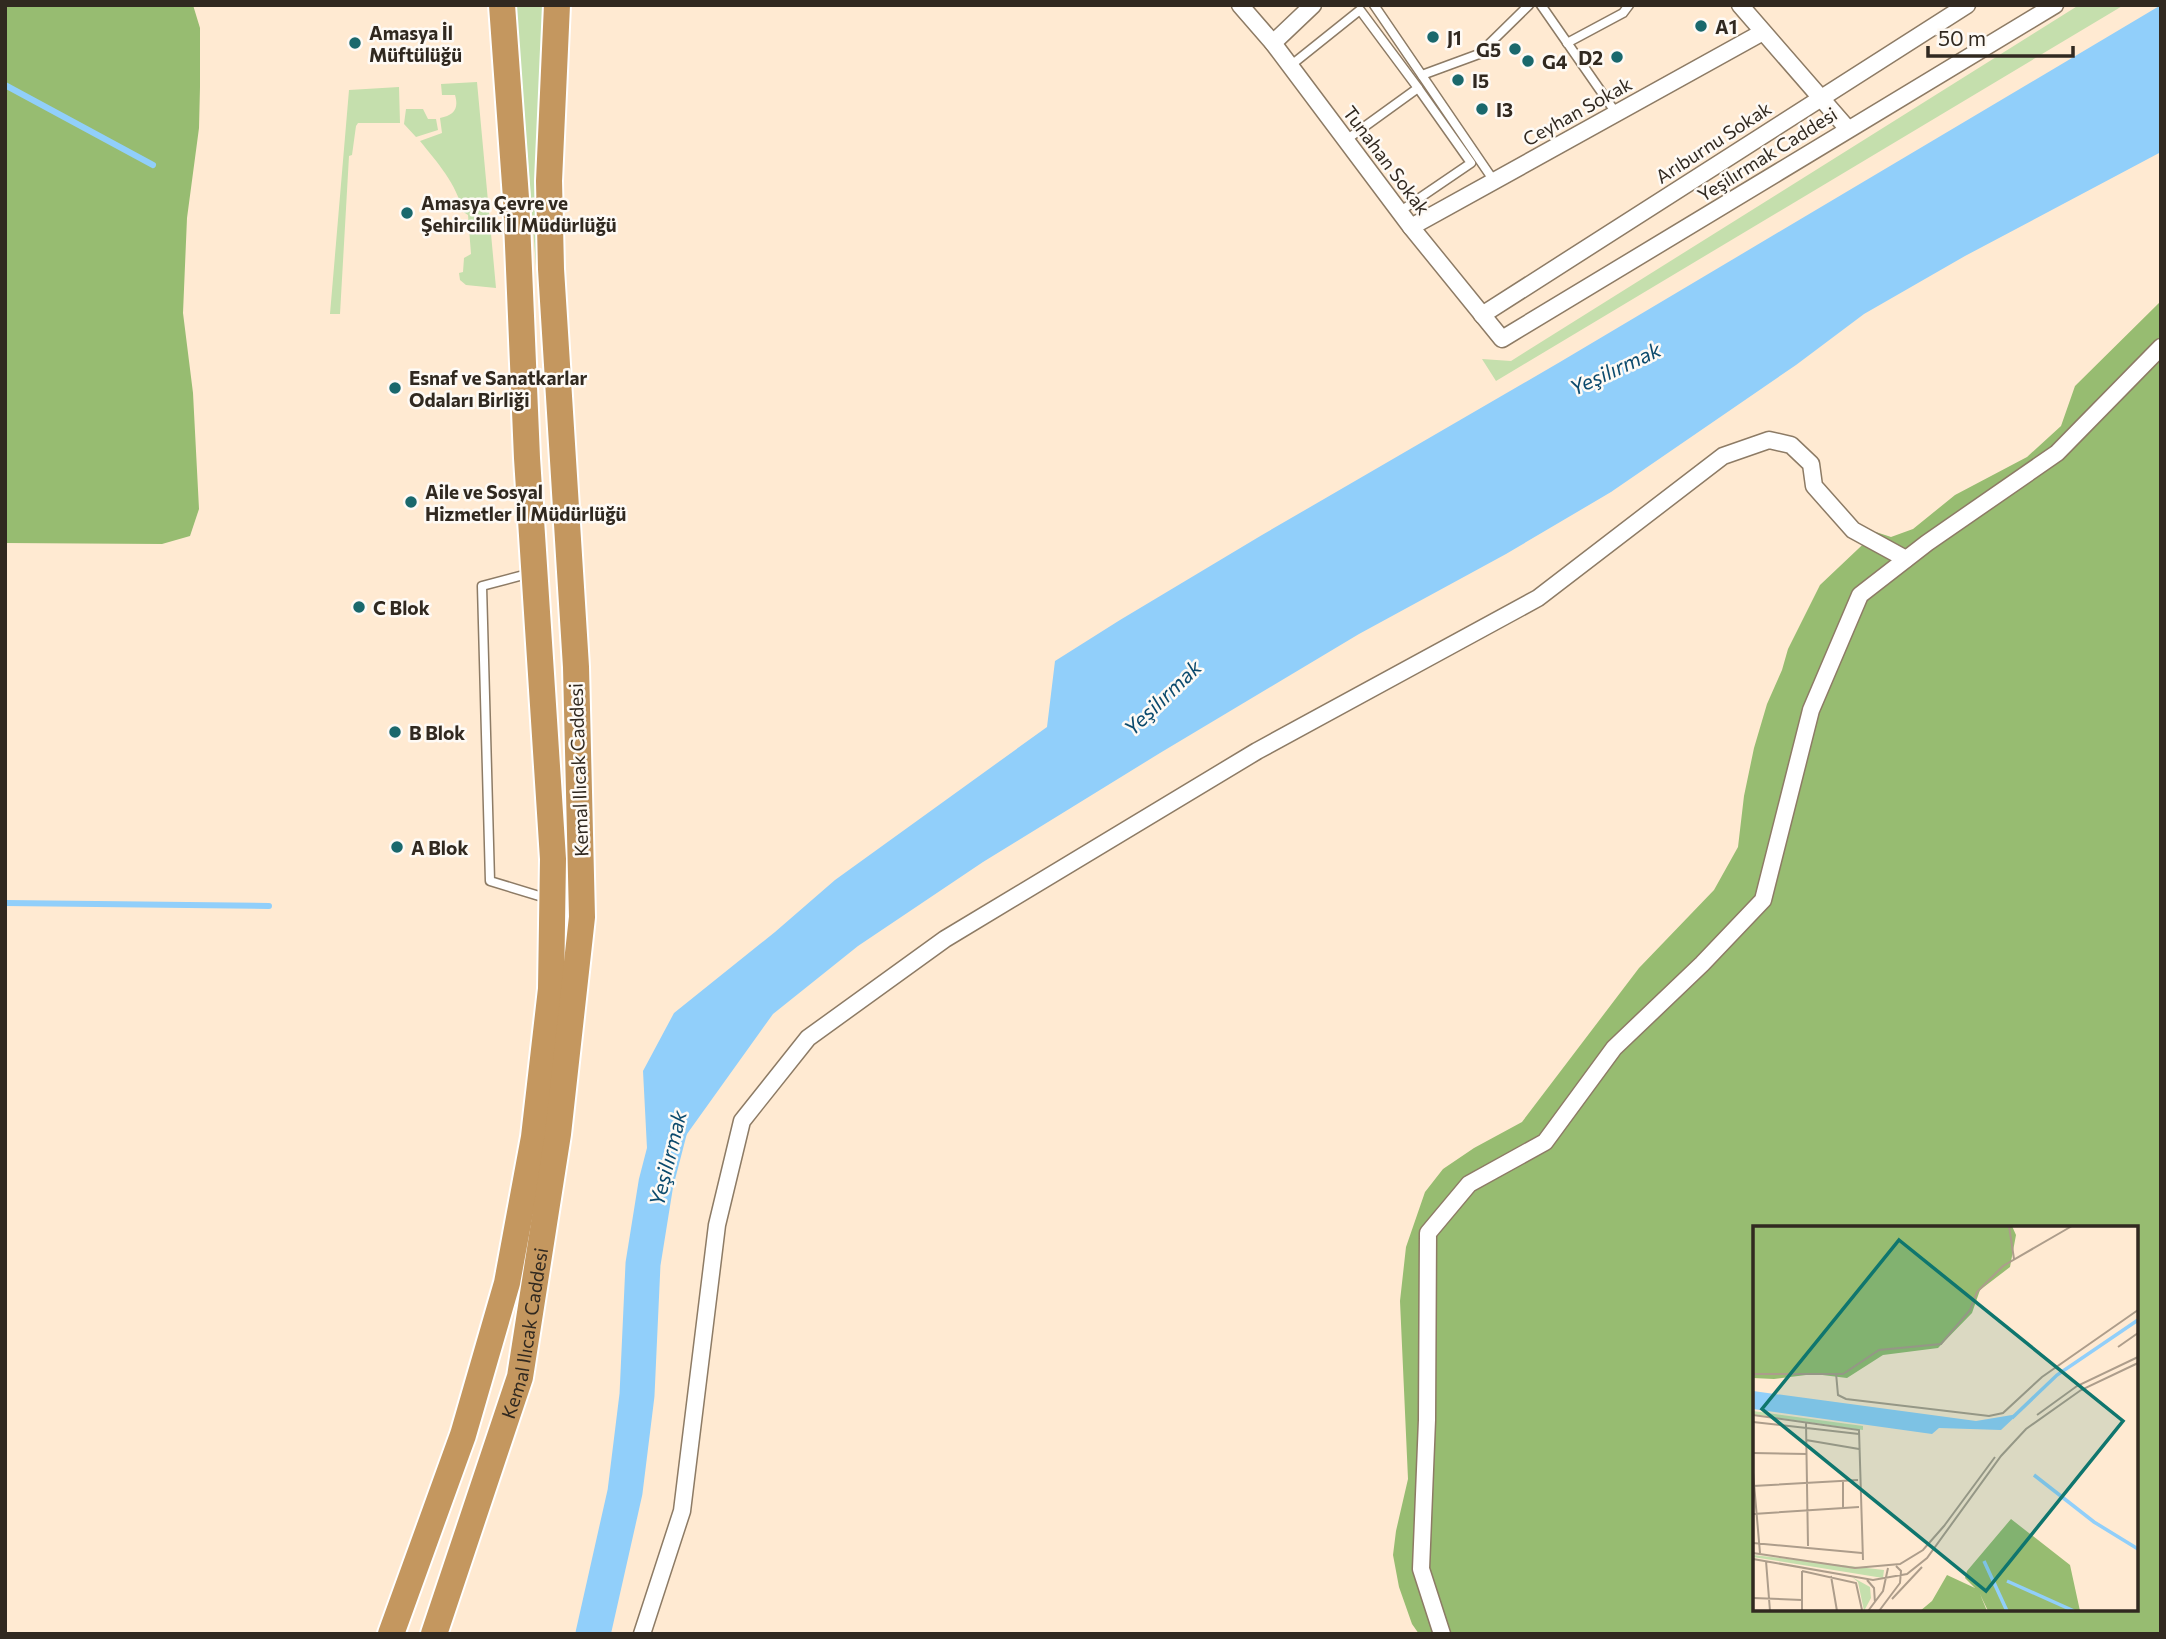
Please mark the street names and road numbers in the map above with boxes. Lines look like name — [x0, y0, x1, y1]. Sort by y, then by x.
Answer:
street label: Ceyhan Sokak — [1519, 72, 1635, 150]
street label: Arıburnu Sokak — [1651, 96, 1775, 188]
street label: Tunahan Sokak — [1339, 101, 1435, 219]
street label: Yeşilırmak Caddesi — [1693, 102, 1841, 206]
street label: Kemal Ilıcak Caddesi — [563, 683, 593, 857]
street label: Kemal Ilıcak Caddesi — [495, 1246, 552, 1421]

